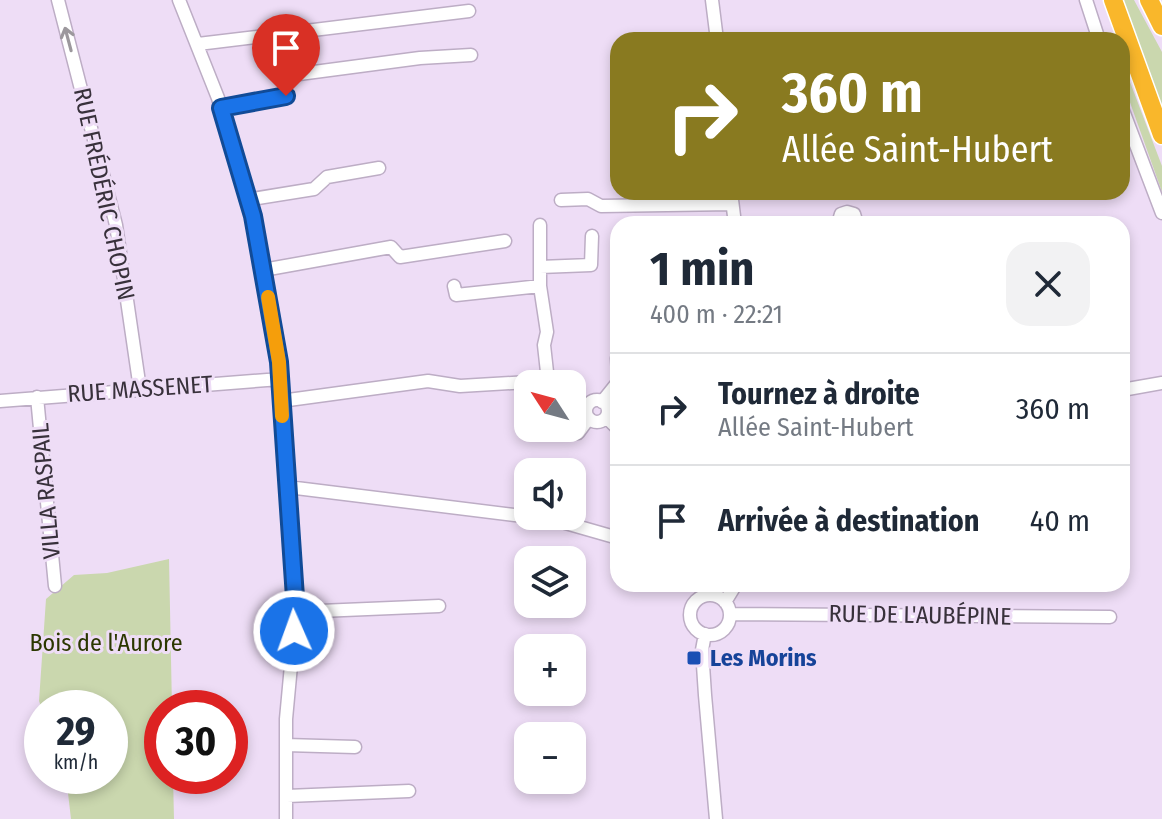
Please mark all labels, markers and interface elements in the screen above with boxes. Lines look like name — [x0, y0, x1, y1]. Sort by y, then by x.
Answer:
pin — [252, 14.0, 320, 96]
one-way arrow — [59, 26, 74, 52]
icon: arrive — [264, 26, 308, 70]
text: 360 m — [782, 60, 923, 127]
icon: right — [650, 64, 754, 168]
street label: RUE FRÉDÉRIC CHOPIN — [68, 85, 141, 303]
text: Allée Saint-Hubert — [782, 128, 1053, 172]
text: 1 min — [650, 240, 755, 298]
button: close — [1006, 242, 1090, 326]
text: 400 m · 22:21 — [650, 299, 783, 330]
street label: RUE MASSENET — [67, 370, 213, 408]
north arrow — [514, 370, 586, 442]
map controls — [514, 370, 586, 794]
text: Tournez à droite — [718, 376, 920, 412]
icon: right — [650, 387, 694, 431]
text: 360 m — [1016, 391, 1090, 427]
text: Allée Saint-Hubert — [718, 412, 914, 443]
street label: VILLA RASPAIL — [26, 422, 66, 560]
button: sound — [514, 458, 586, 530]
icon: arrive — [650, 499, 694, 543]
text: Arrivée à destination — [718, 503, 979, 539]
text: 40 m — [1030, 503, 1090, 539]
button: layers — [514, 546, 586, 618]
position arrow — [252, 589, 336, 673]
street label: RUE DE L'AUBÉPINE — [828, 598, 1012, 631]
park label: Bois de l'Aurore — [29, 629, 183, 657]
button: + — [514, 634, 586, 706]
place label: Les Morins — [710, 644, 817, 672]
marker: Les Morins — [685, 649, 703, 667]
speed limit sign: 30 — [144, 690, 248, 794]
text: 29 — [56, 708, 95, 756]
button: − — [514, 722, 586, 794]
text: km/h — [54, 750, 98, 774]

